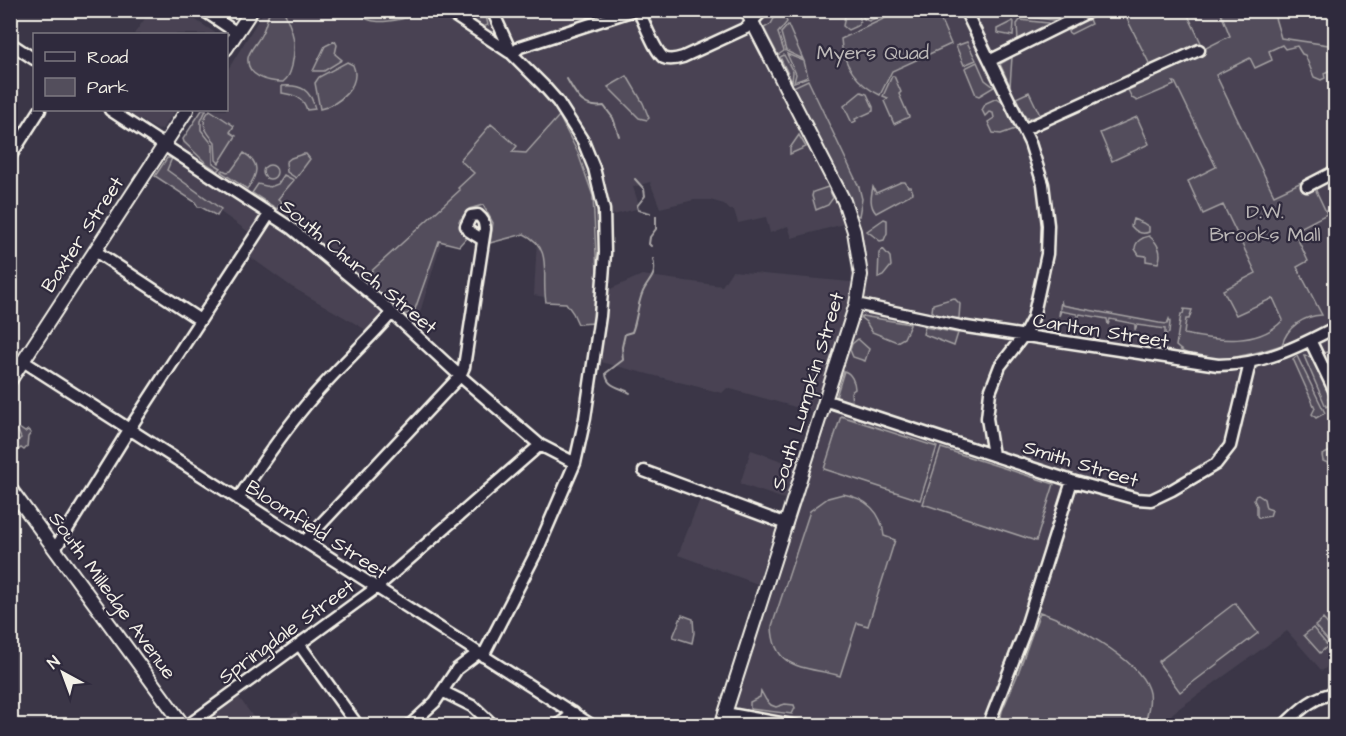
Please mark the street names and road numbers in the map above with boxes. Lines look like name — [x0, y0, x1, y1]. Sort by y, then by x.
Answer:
street label: Baxter Street — [35, 171, 131, 298]
street label: South Church Street — [274, 192, 443, 341]
street label: South Lumpkin Street — [764, 289, 851, 494]
street label: Carlton Street — [1031, 306, 1171, 356]
street label: Smith Street — [1020, 433, 1142, 495]
street label: Bloomfield Street — [240, 473, 393, 586]
street label: South Milledge Avenue — [41, 506, 183, 686]
street label: Springdale Street — [213, 573, 361, 692]

